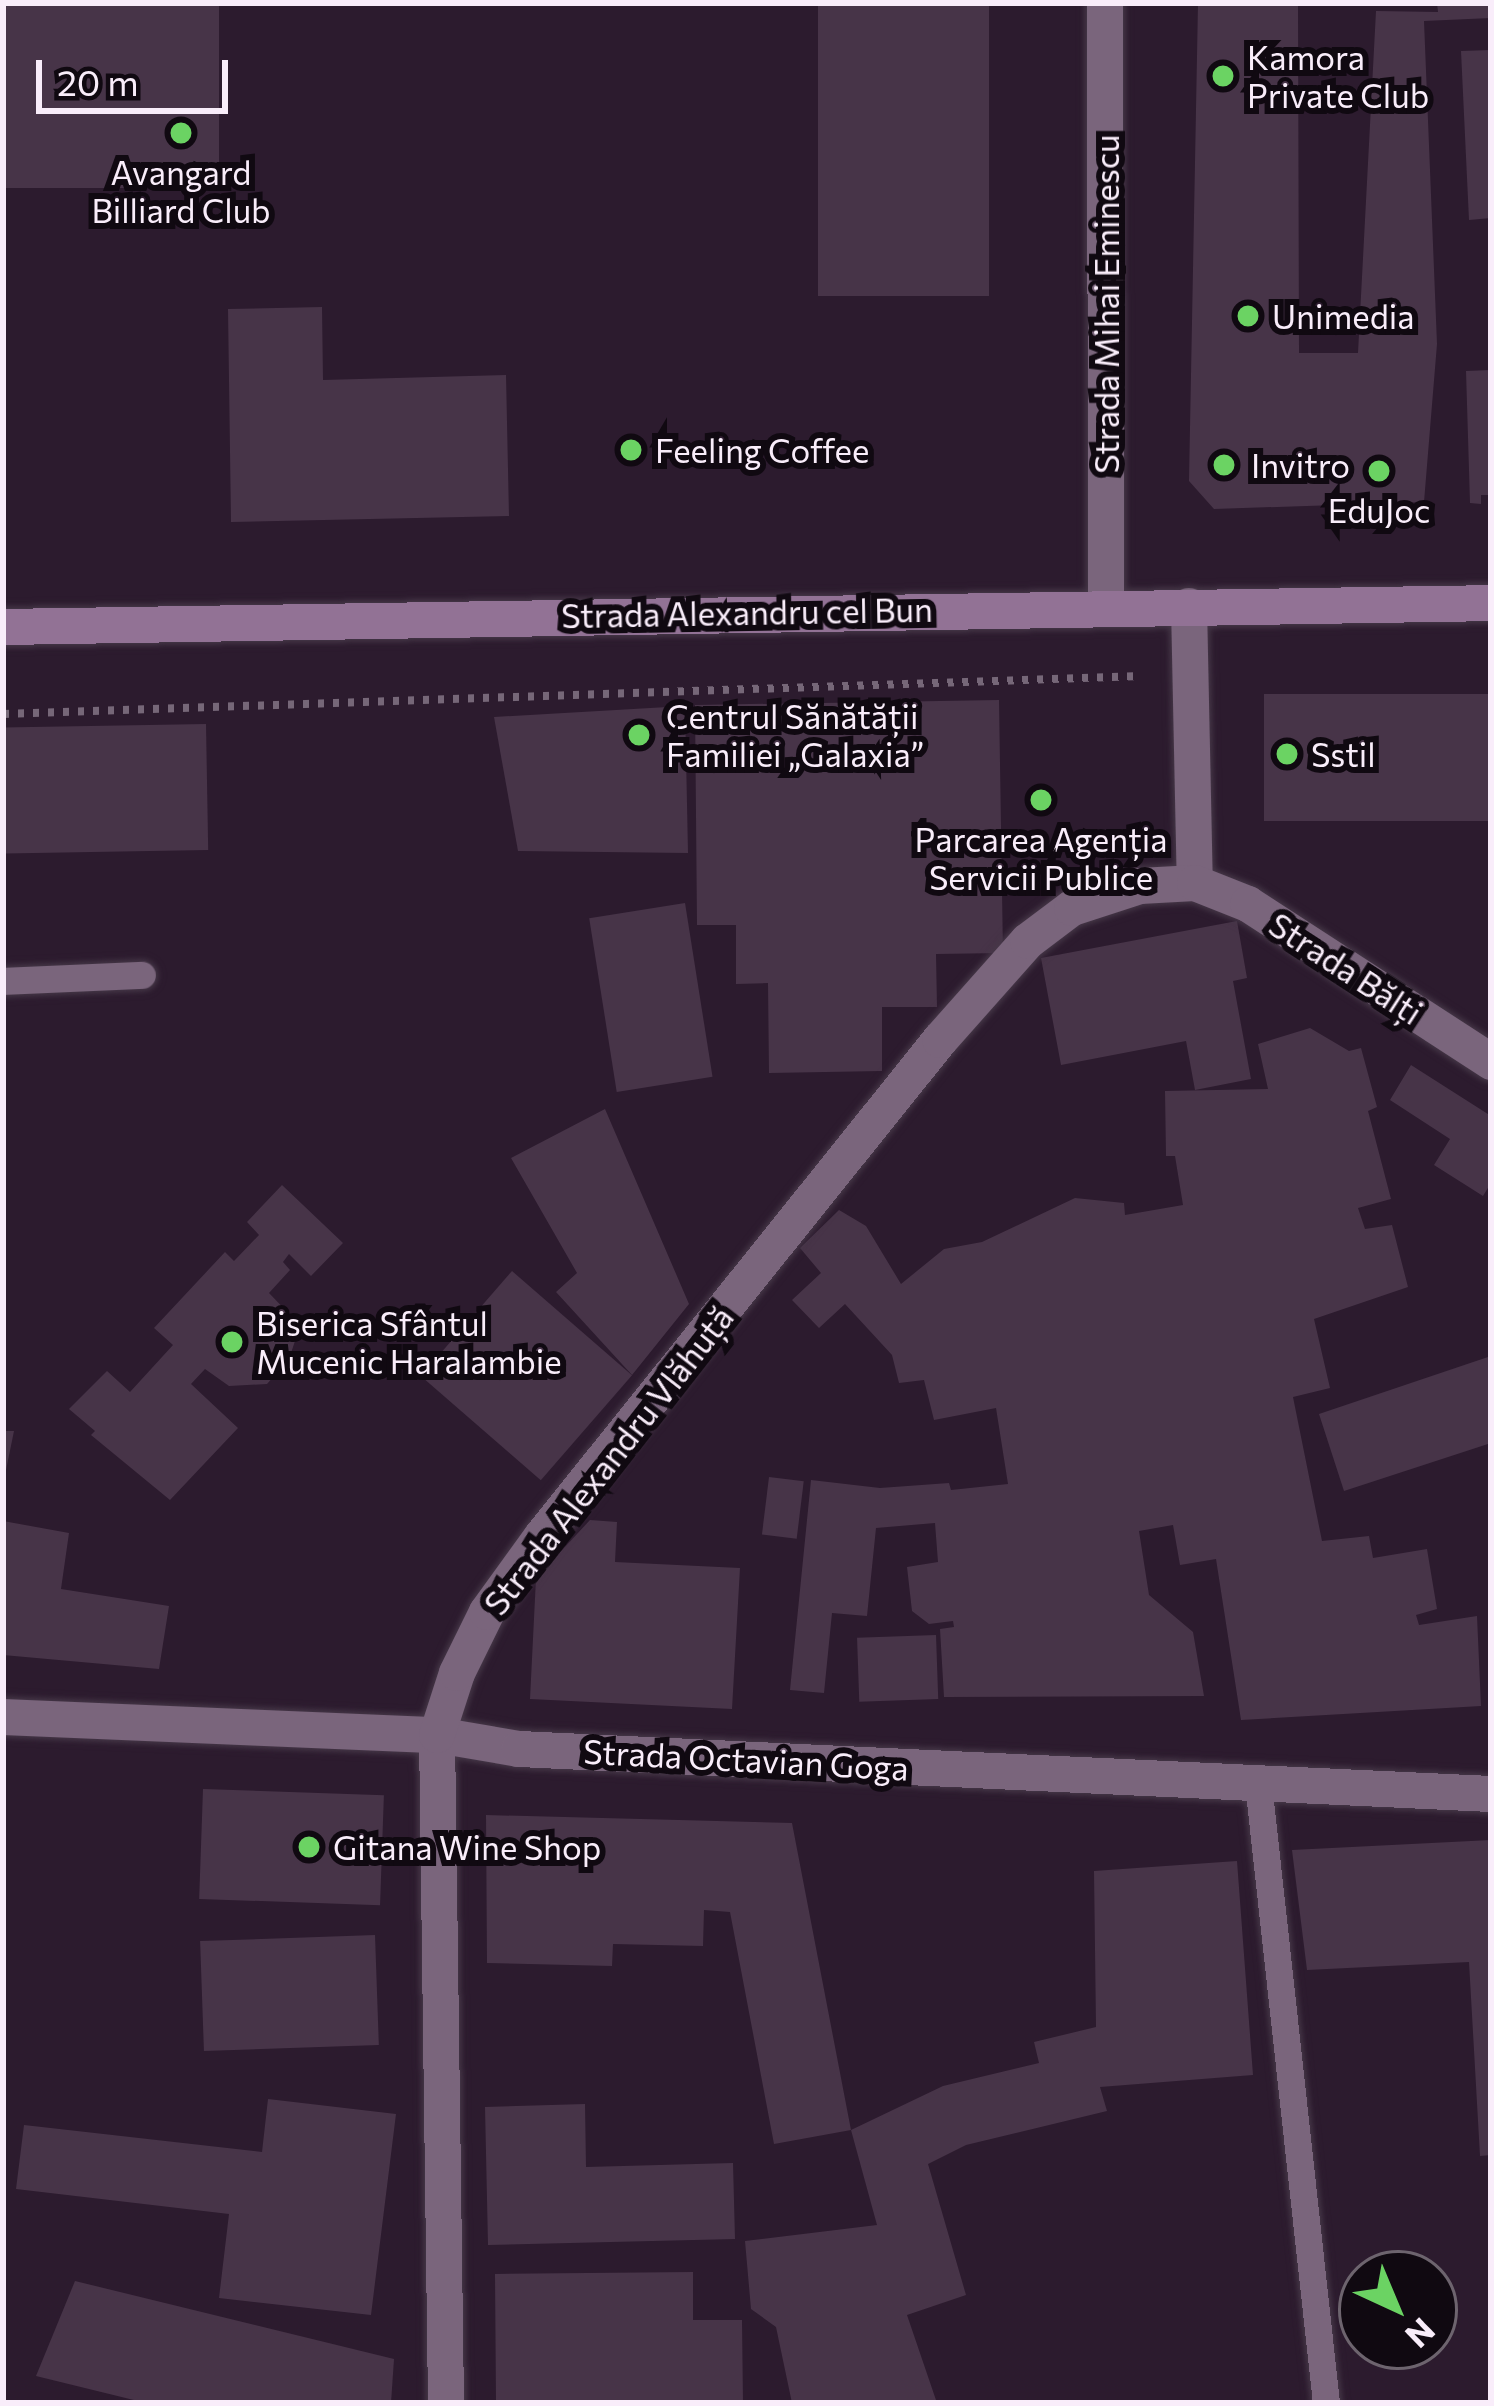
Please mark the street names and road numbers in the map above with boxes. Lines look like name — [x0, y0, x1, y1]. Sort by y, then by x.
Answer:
street label: Strada Mihai Eminescu — [1086, 134, 1126, 474]
street label: Strada Alexandru cel Bun — [561, 589, 933, 635]
street label: Strada Bălți — [1262, 904, 1430, 1032]
street label: Strada Alexandru Vlăhuță — [475, 1298, 741, 1622]
street label: Strada Octavian Goga — [582, 1731, 910, 1787]

